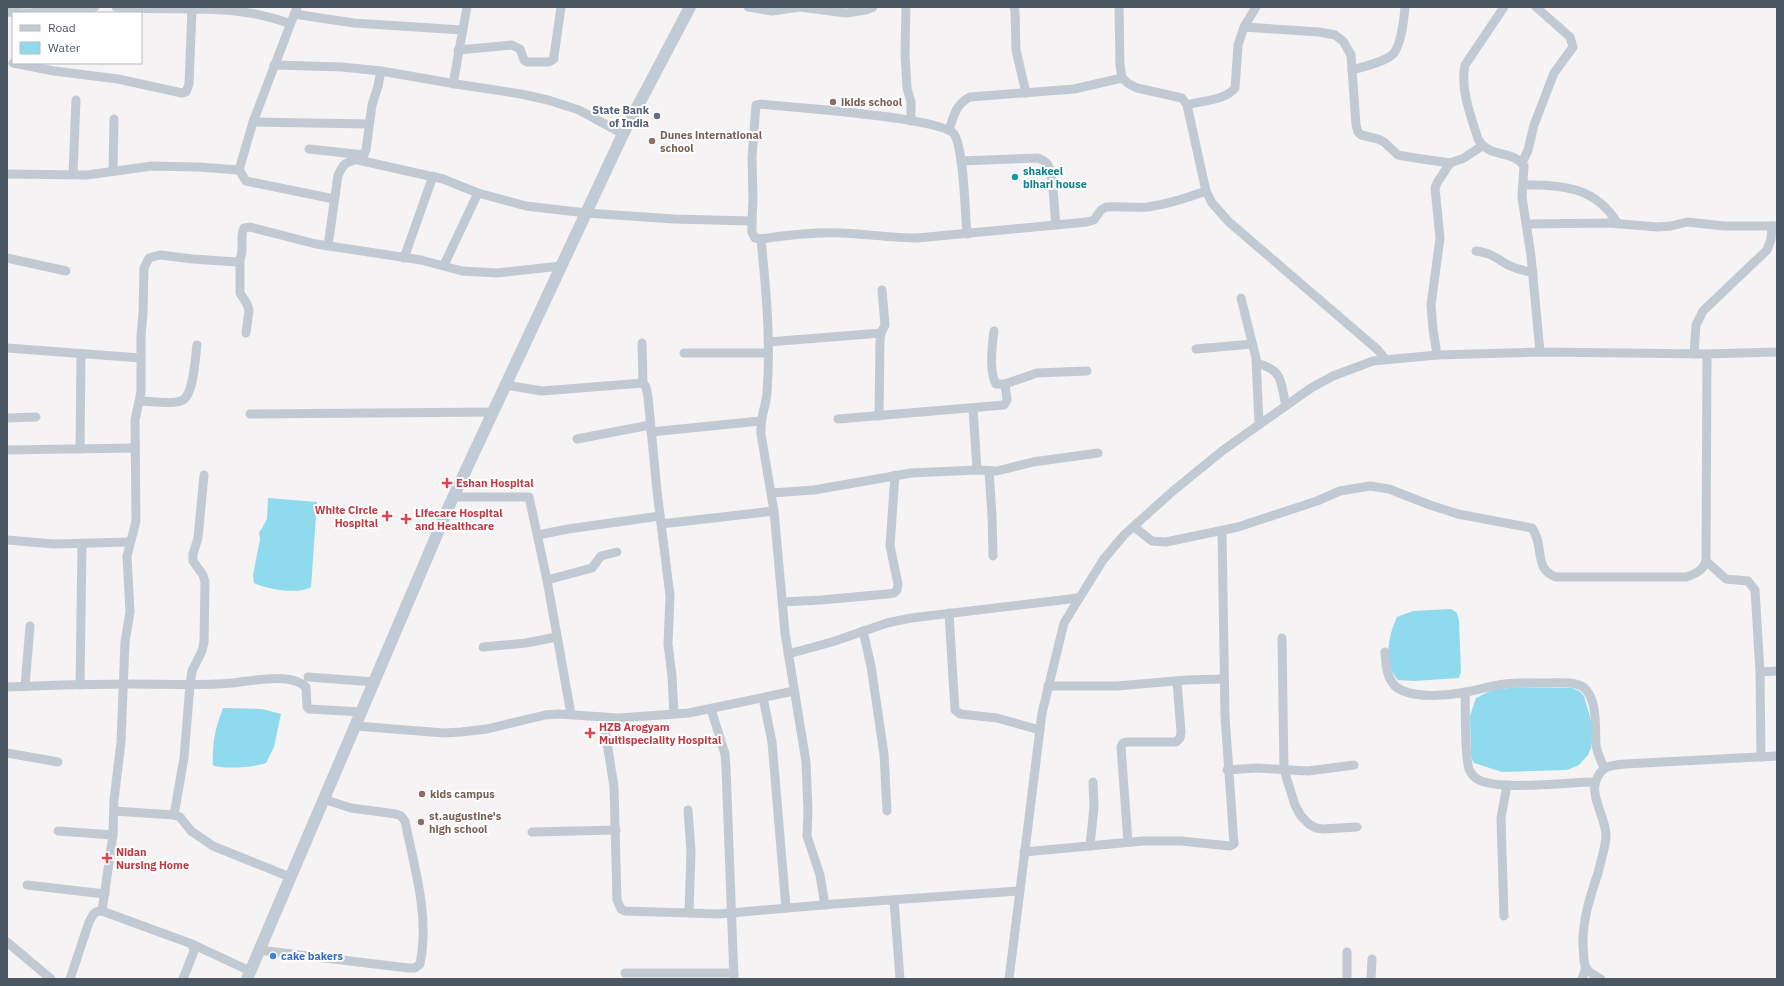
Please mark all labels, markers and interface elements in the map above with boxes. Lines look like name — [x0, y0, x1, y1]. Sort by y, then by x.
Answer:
legend — [12, 12, 142, 64]
text: Road — [48, 20, 76, 35]
text: Water — [48, 40, 81, 55]
place label: ikids school — [841, 95, 903, 109]
marker: ikids school — [828, 97, 838, 107]
place label: State Bank of India — [592, 103, 650, 130]
marker: State Bank of India — [652, 111, 662, 121]
place label: Dunes international school — [660, 128, 763, 155]
marker: Dunes international school — [647, 136, 657, 146]
place label: shakeel bihari house — [1023, 164, 1087, 191]
marker: shakeel bihari house — [1010, 172, 1020, 182]
place label: Eshan Hospital — [456, 476, 534, 490]
marker: Eshan Hospital — [441, 477, 453, 489]
place label: White Circle Hospital — [315, 503, 379, 530]
place label: Lifecare Hospital and Healthcare — [415, 506, 503, 533]
marker: White Circle Hospital — [381, 510, 393, 522]
marker: Lifecare Hospital and Healthcare — [400, 513, 412, 525]
place label: HZB Arogyam Multispeciality Hospital — [599, 720, 722, 747]
marker: HZB Arogyam Multispeciality Hospital — [584, 727, 596, 739]
place label: kids campus — [430, 787, 495, 801]
marker: kids campus — [417, 789, 427, 799]
place label: st.augustine's high school — [429, 809, 502, 836]
marker: st.augustine's high school — [416, 817, 426, 827]
place label: Nidan Nursing Home — [116, 845, 189, 872]
marker: Nidan Nursing Home — [101, 852, 113, 864]
place label: cake bakers — [281, 949, 343, 963]
marker: cake bakers — [268, 951, 278, 961]

